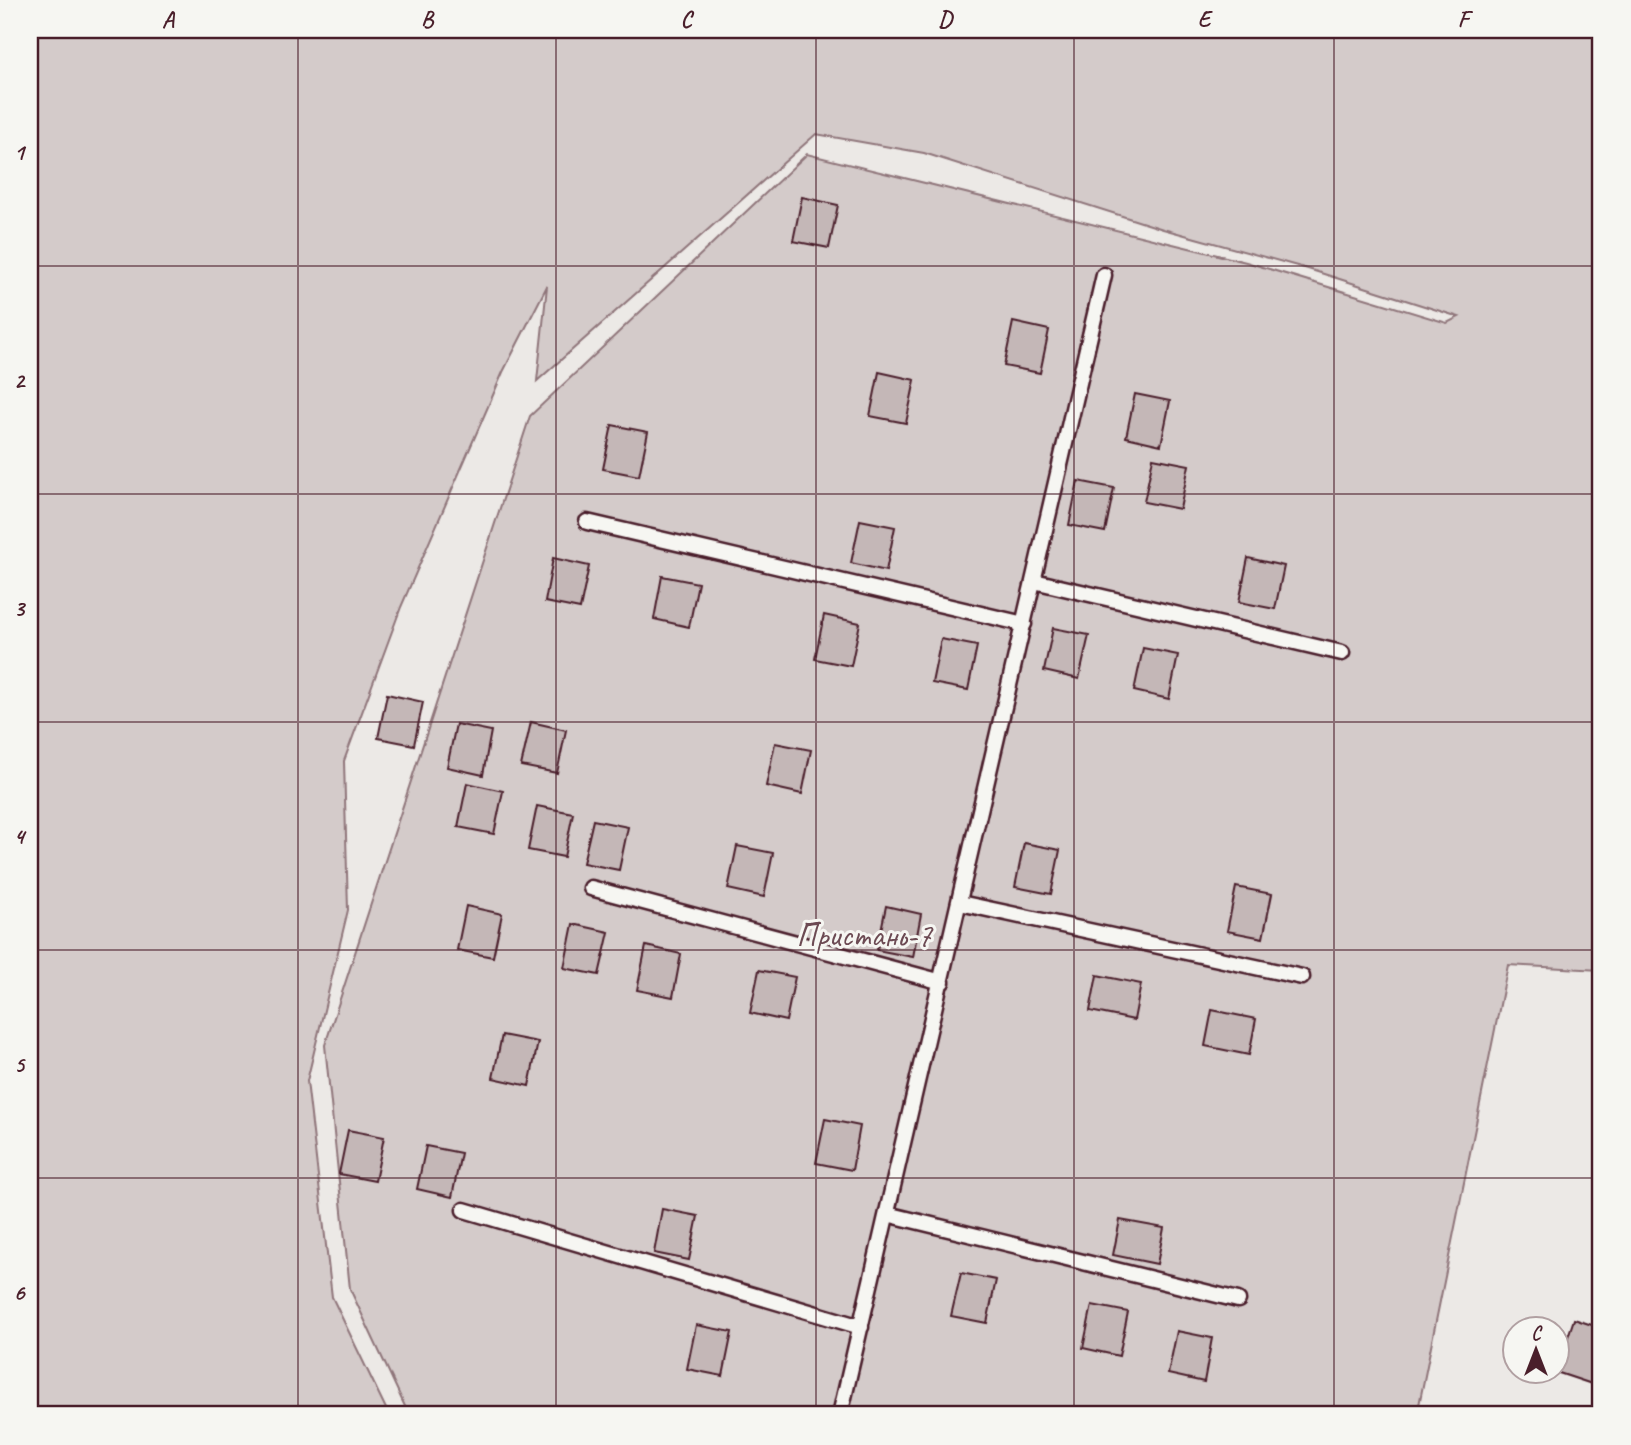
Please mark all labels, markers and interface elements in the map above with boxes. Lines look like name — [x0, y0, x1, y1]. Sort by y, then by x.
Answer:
text: A — [162, 5, 176, 34]
text: B — [421, 5, 435, 34]
text: C — [681, 5, 695, 34]
text: D — [938, 5, 954, 34]
text: E — [1198, 5, 1214, 34]
text: F — [1458, 5, 1474, 34]
text: 1 — [14, 138, 27, 167]
text: 2 — [14, 366, 27, 395]
text: 3 — [14, 594, 27, 623]
text: 4 — [14, 822, 27, 851]
park label: Пристань-7 — [796, 914, 934, 956]
text: 5 — [14, 1050, 26, 1079]
text: 6 — [14, 1278, 27, 1307]
north arrow — [1502, 1316, 1572, 1386]
text: С — [1531, 1322, 1543, 1346]

